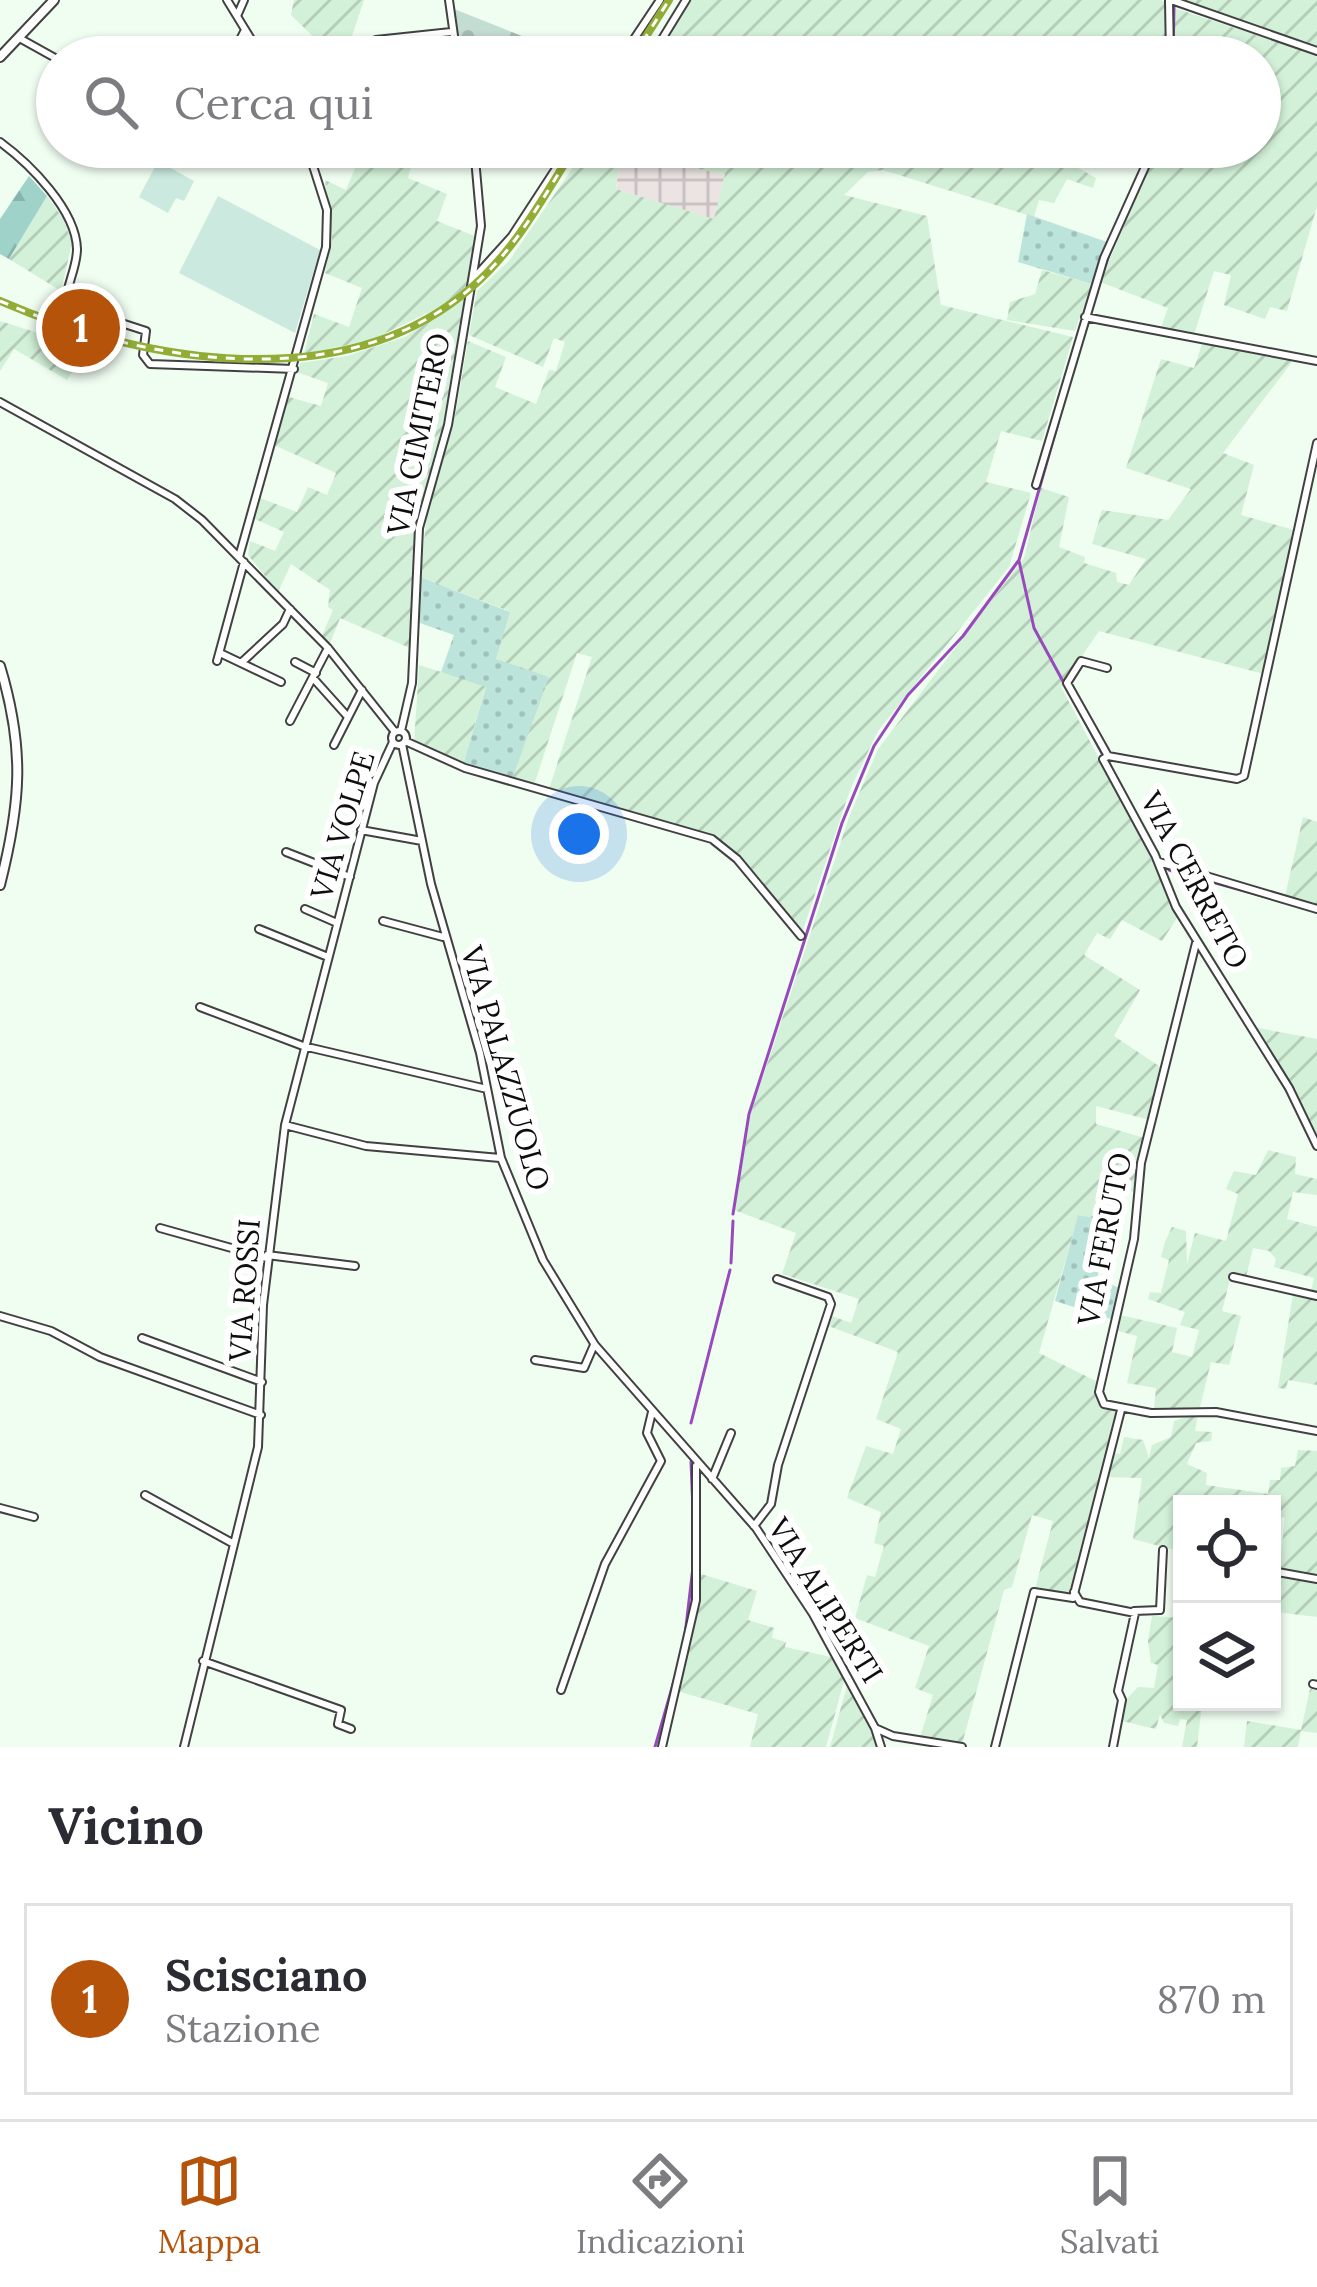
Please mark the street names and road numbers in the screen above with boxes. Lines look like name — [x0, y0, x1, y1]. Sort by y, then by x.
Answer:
street label: VIA CIMITERO — [378, 330, 458, 539]
street label: VIA VOLPE — [301, 746, 383, 905]
street label: VIA CERRETO — [1132, 784, 1258, 975]
street label: VIA PALAZZUOLO — [453, 941, 559, 1194]
street label: VIA FERUTO — [1068, 1149, 1139, 1330]
street label: VIA ROSSI — [220, 1217, 268, 1364]
street label: VIA ALIPERTI — [760, 1510, 892, 1689]

